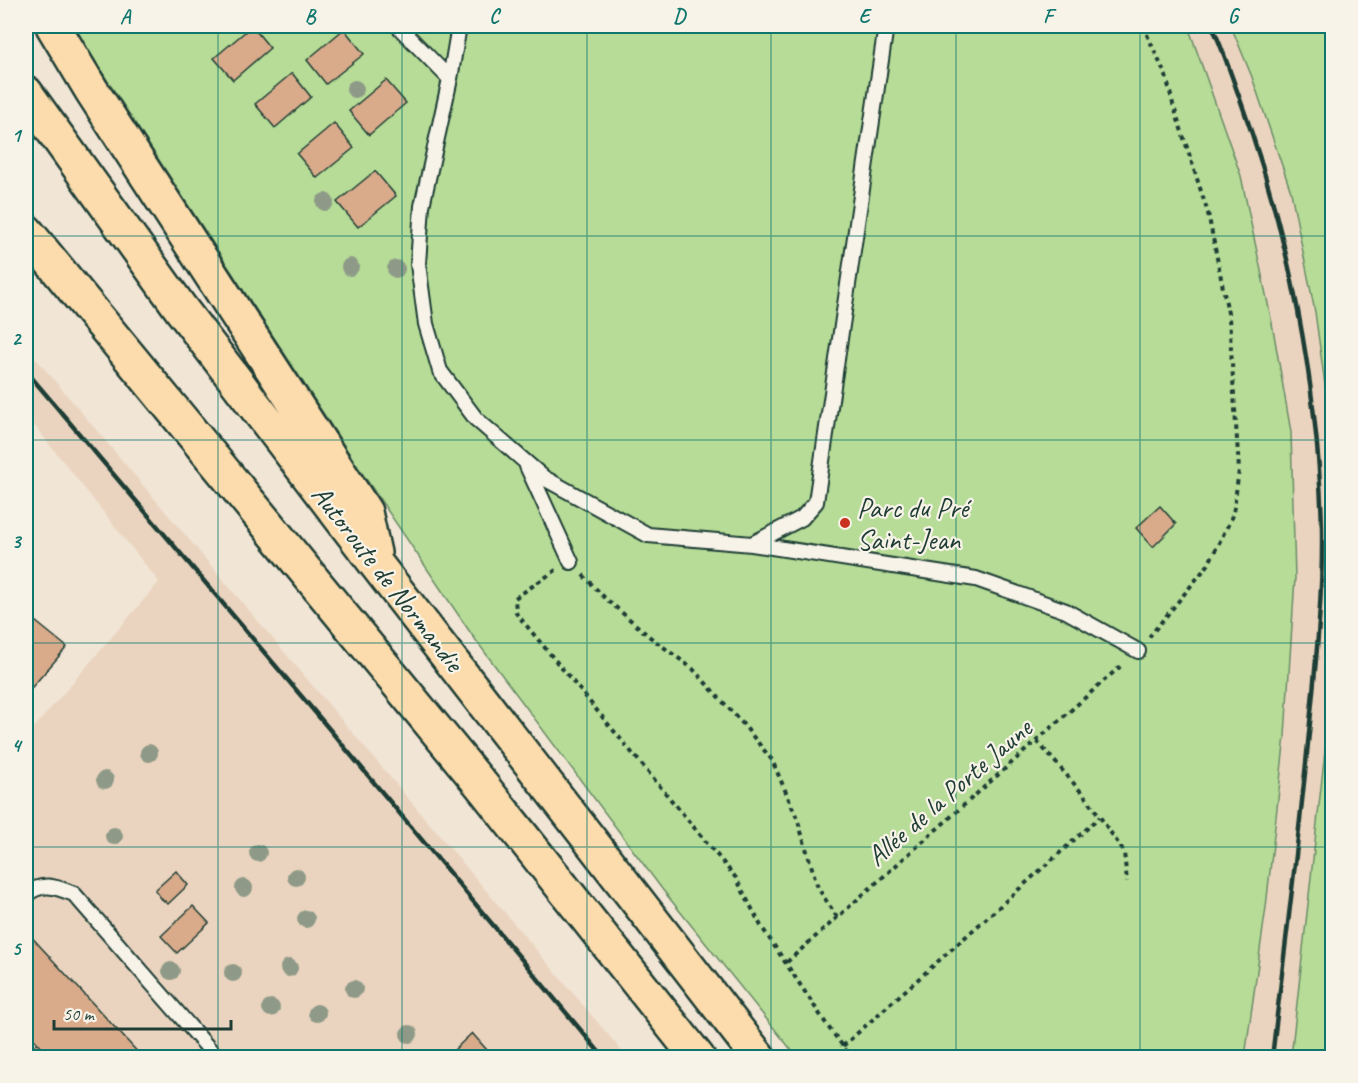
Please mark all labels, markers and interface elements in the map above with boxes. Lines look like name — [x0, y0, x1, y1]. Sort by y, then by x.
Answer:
text: A — [120, 4, 132, 29]
text: B — [305, 4, 317, 29]
text: C — [489, 4, 501, 29]
text: D — [673, 4, 687, 29]
text: E — [859, 4, 873, 29]
text: F — [1043, 4, 1057, 29]
text: G — [1228, 4, 1241, 29]
text: 1 — [12, 123, 23, 148]
text: 2 — [12, 326, 23, 351]
street label: Autoroute de Normandie — [304, 478, 473, 680]
place label: Parc du Pré Saint-Jean — [857, 490, 972, 557]
marker: Parc du Pré Saint-Jean — [838, 516, 852, 530]
text: 3 — [12, 529, 23, 554]
street label: Allée de la Porte Jaune — [859, 709, 1040, 873]
text: 4 — [12, 733, 24, 758]
text: 5 — [12, 936, 23, 961]
scale bar — [54, 993, 231, 1031]
text: 50 m — [63, 1003, 96, 1025]

